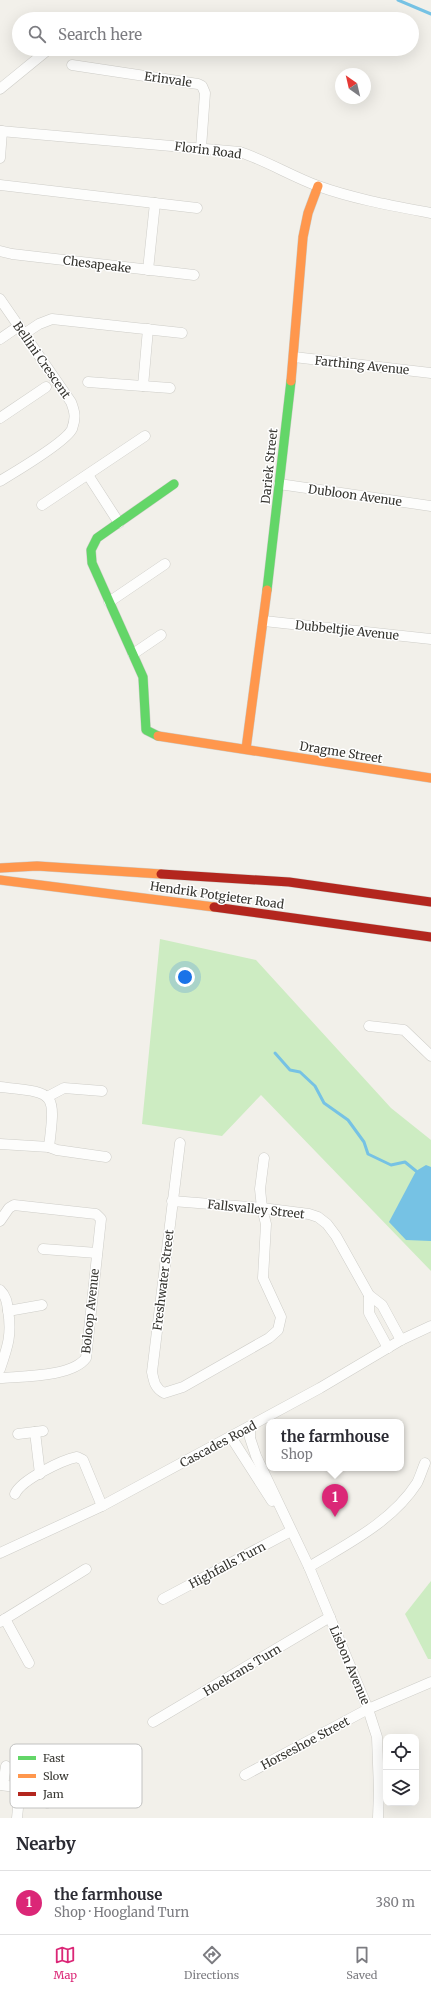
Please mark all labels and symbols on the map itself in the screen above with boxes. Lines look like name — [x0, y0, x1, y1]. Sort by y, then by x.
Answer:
street label: Erinvale — [143, 68, 193, 90]
north arrow — [335, 68, 371, 104]
street label: Florin Road — [174, 138, 242, 162]
street label: Chesapeake — [62, 252, 132, 276]
street label: Bellini Crescent — [10, 319, 74, 402]
street label: Farthing Avenue — [314, 353, 410, 377]
street label: Dariek Street — [258, 427, 280, 504]
street label: Dubloon Avenue — [307, 481, 403, 509]
street label: Dubbeltjie Avenue — [294, 617, 400, 643]
street label: Dragme Street — [299, 738, 384, 766]
street label: Hendrik Potgieter Road — [149, 878, 285, 912]
your location — [175, 967, 195, 987]
street label: Fallsvalley Street — [207, 1196, 306, 1222]
street label: Freshwater Street — [149, 1228, 177, 1331]
street label: Boloop Avenue — [78, 1268, 102, 1354]
street label: Cascades Road — [177, 1418, 259, 1470]
pin: 1 — [322, 1484, 348, 1517]
street label: Highfalls Turn — [186, 1538, 268, 1592]
street label: Lisbon Avenue — [327, 1623, 373, 1707]
street label: Hoekrans Turn — [200, 1641, 284, 1699]
street label: Horseshoe Street — [258, 1713, 352, 1773]
legend — [10, 1744, 142, 1808]
text: Fast — [43, 1751, 66, 1765]
text: Slow — [43, 1769, 69, 1783]
text: Jam — [42, 1787, 64, 1801]

